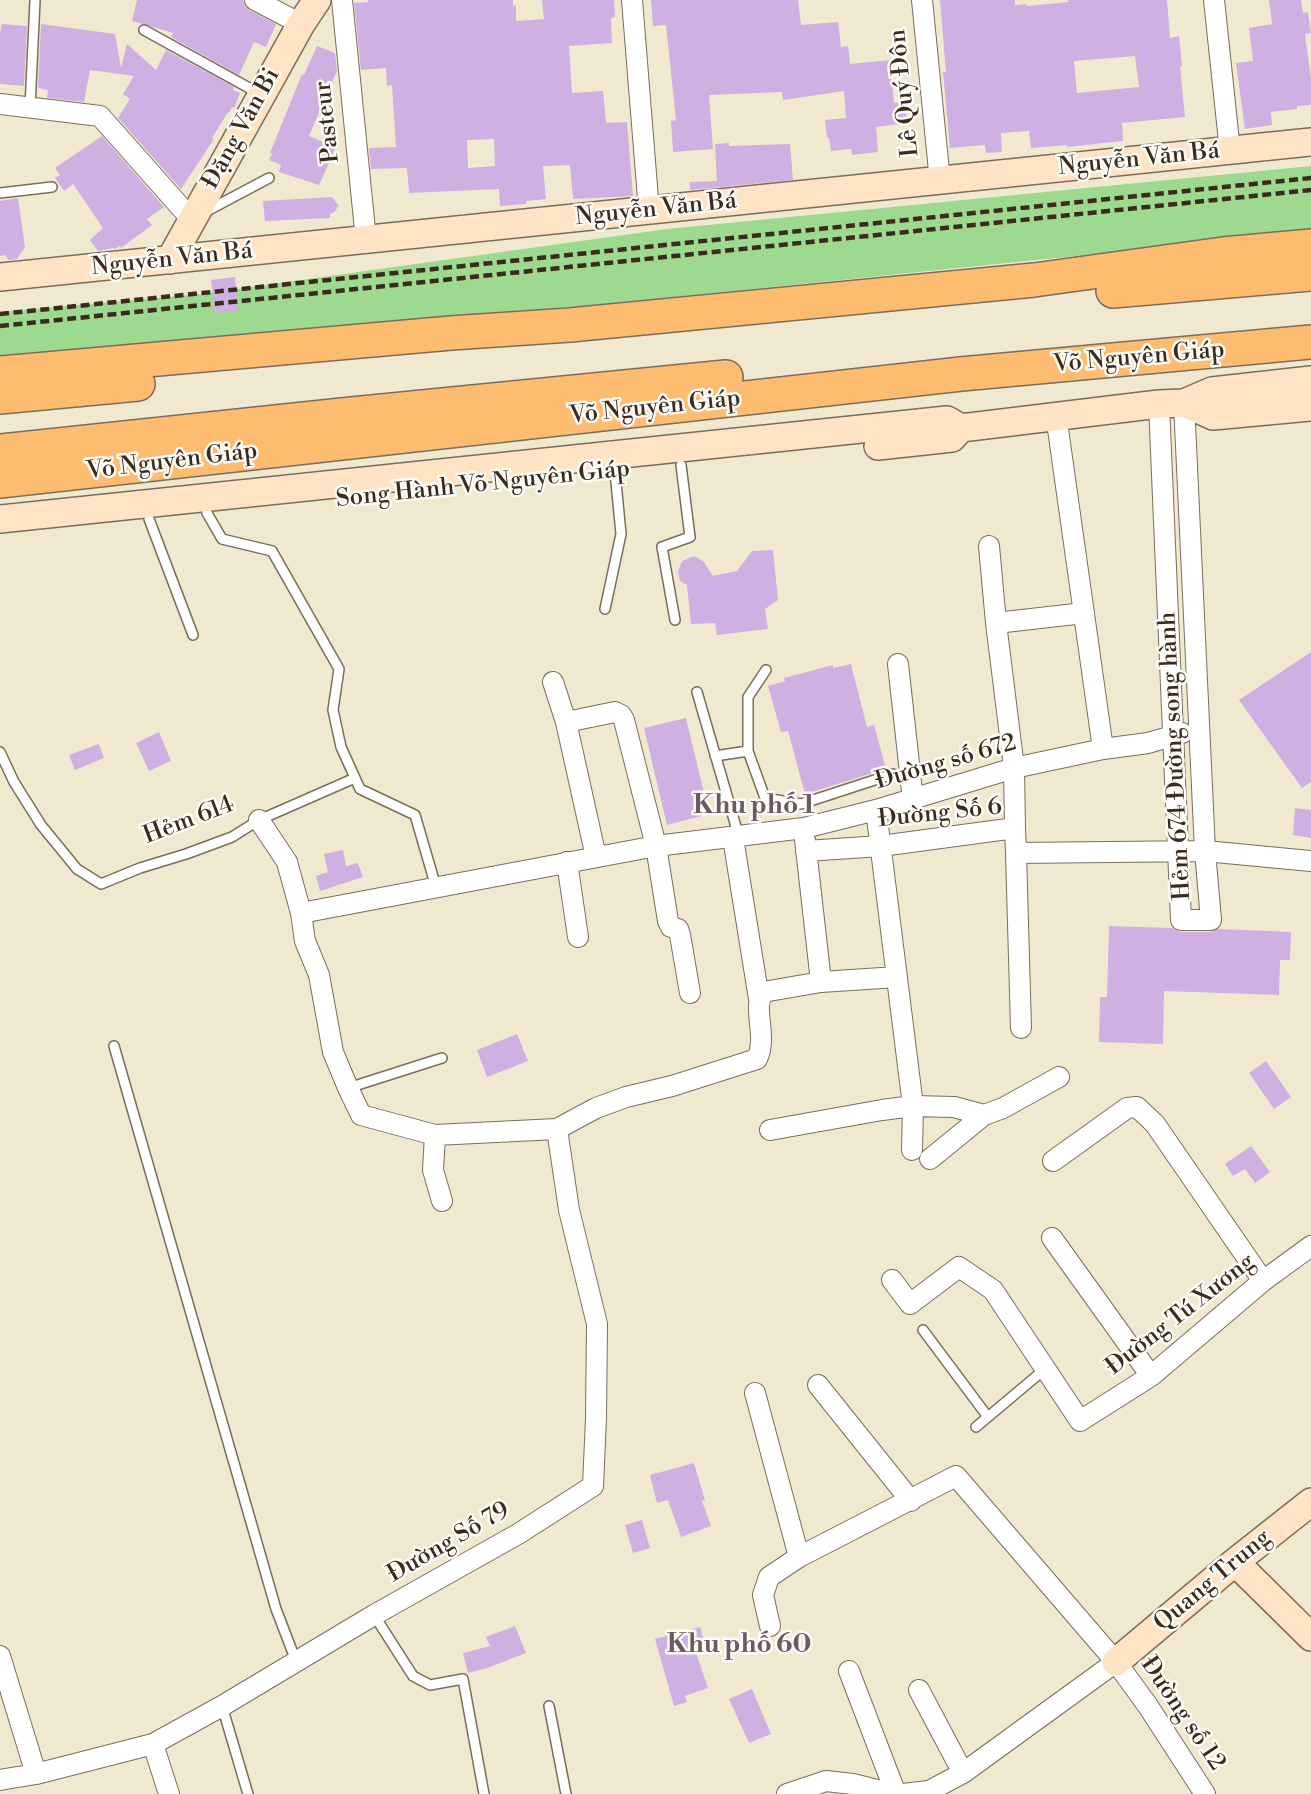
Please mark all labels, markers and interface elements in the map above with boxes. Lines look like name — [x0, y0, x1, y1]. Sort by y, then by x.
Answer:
street label: Lê Quý Đôn — [884, 28, 926, 158]
street label: Đặng Văn Bi — [197, 64, 287, 194]
street label: Pasteur — [309, 79, 347, 165]
street label: Nguyễn Văn Bá — [1057, 137, 1221, 183]
street label: Nguyễn Văn Bá — [574, 187, 738, 233]
street label: Nguyễn Văn Bá — [90, 237, 254, 283]
street label: Võ Nguyên Giáp — [1052, 336, 1226, 380]
street label: Võ Nguyên Giáp — [568, 385, 742, 431]
street label: Võ Nguyên Giáp — [85, 437, 259, 487]
street label: Song Hành Võ Nguyên Giáp — [335, 455, 631, 515]
street label: Hẻm 674 Đường song hành — [1154, 611, 1198, 901]
street label: Đường số 672 — [872, 729, 1020, 797]
street label: Hẻm 614 — [140, 791, 238, 851]
district label: Khu phố 1 — [693, 791, 815, 823]
street label: Đường Số 6 — [877, 793, 1003, 835]
street label: Đường Tú Xương — [1101, 1248, 1261, 1382]
street label: Đường Số 79 — [383, 1497, 515, 1589]
street label: Quang Trung — [1149, 1524, 1277, 1638]
district label: Khu phố 60 — [667, 1630, 811, 1662]
street label: Đường số 12 — [1133, 1652, 1231, 1776]

